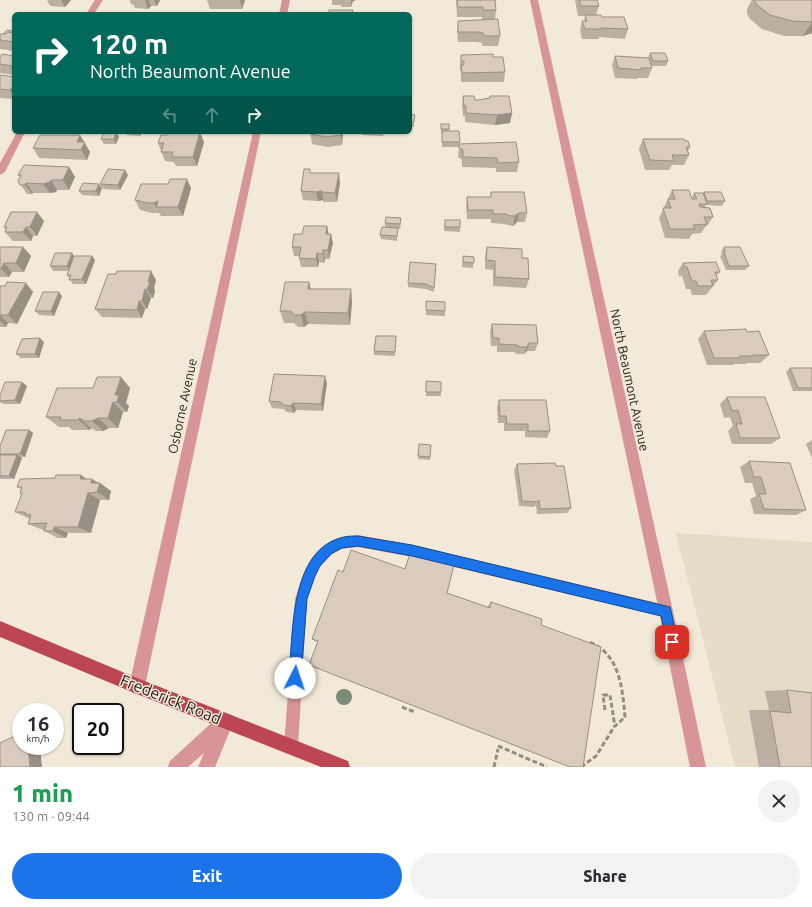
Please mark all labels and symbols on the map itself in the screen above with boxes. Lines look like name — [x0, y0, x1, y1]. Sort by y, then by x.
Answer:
street label: North Beaumont Avenue — [608, 308, 652, 452]
street label: Osborne Avenue — [165, 357, 199, 455]
pin — [655, 625, 689, 659]
position arrow — [274, 657, 316, 699]
street label: Frederick Road — [118, 671, 224, 727]
speed limit sign: 20 — [72, 703, 124, 755]

